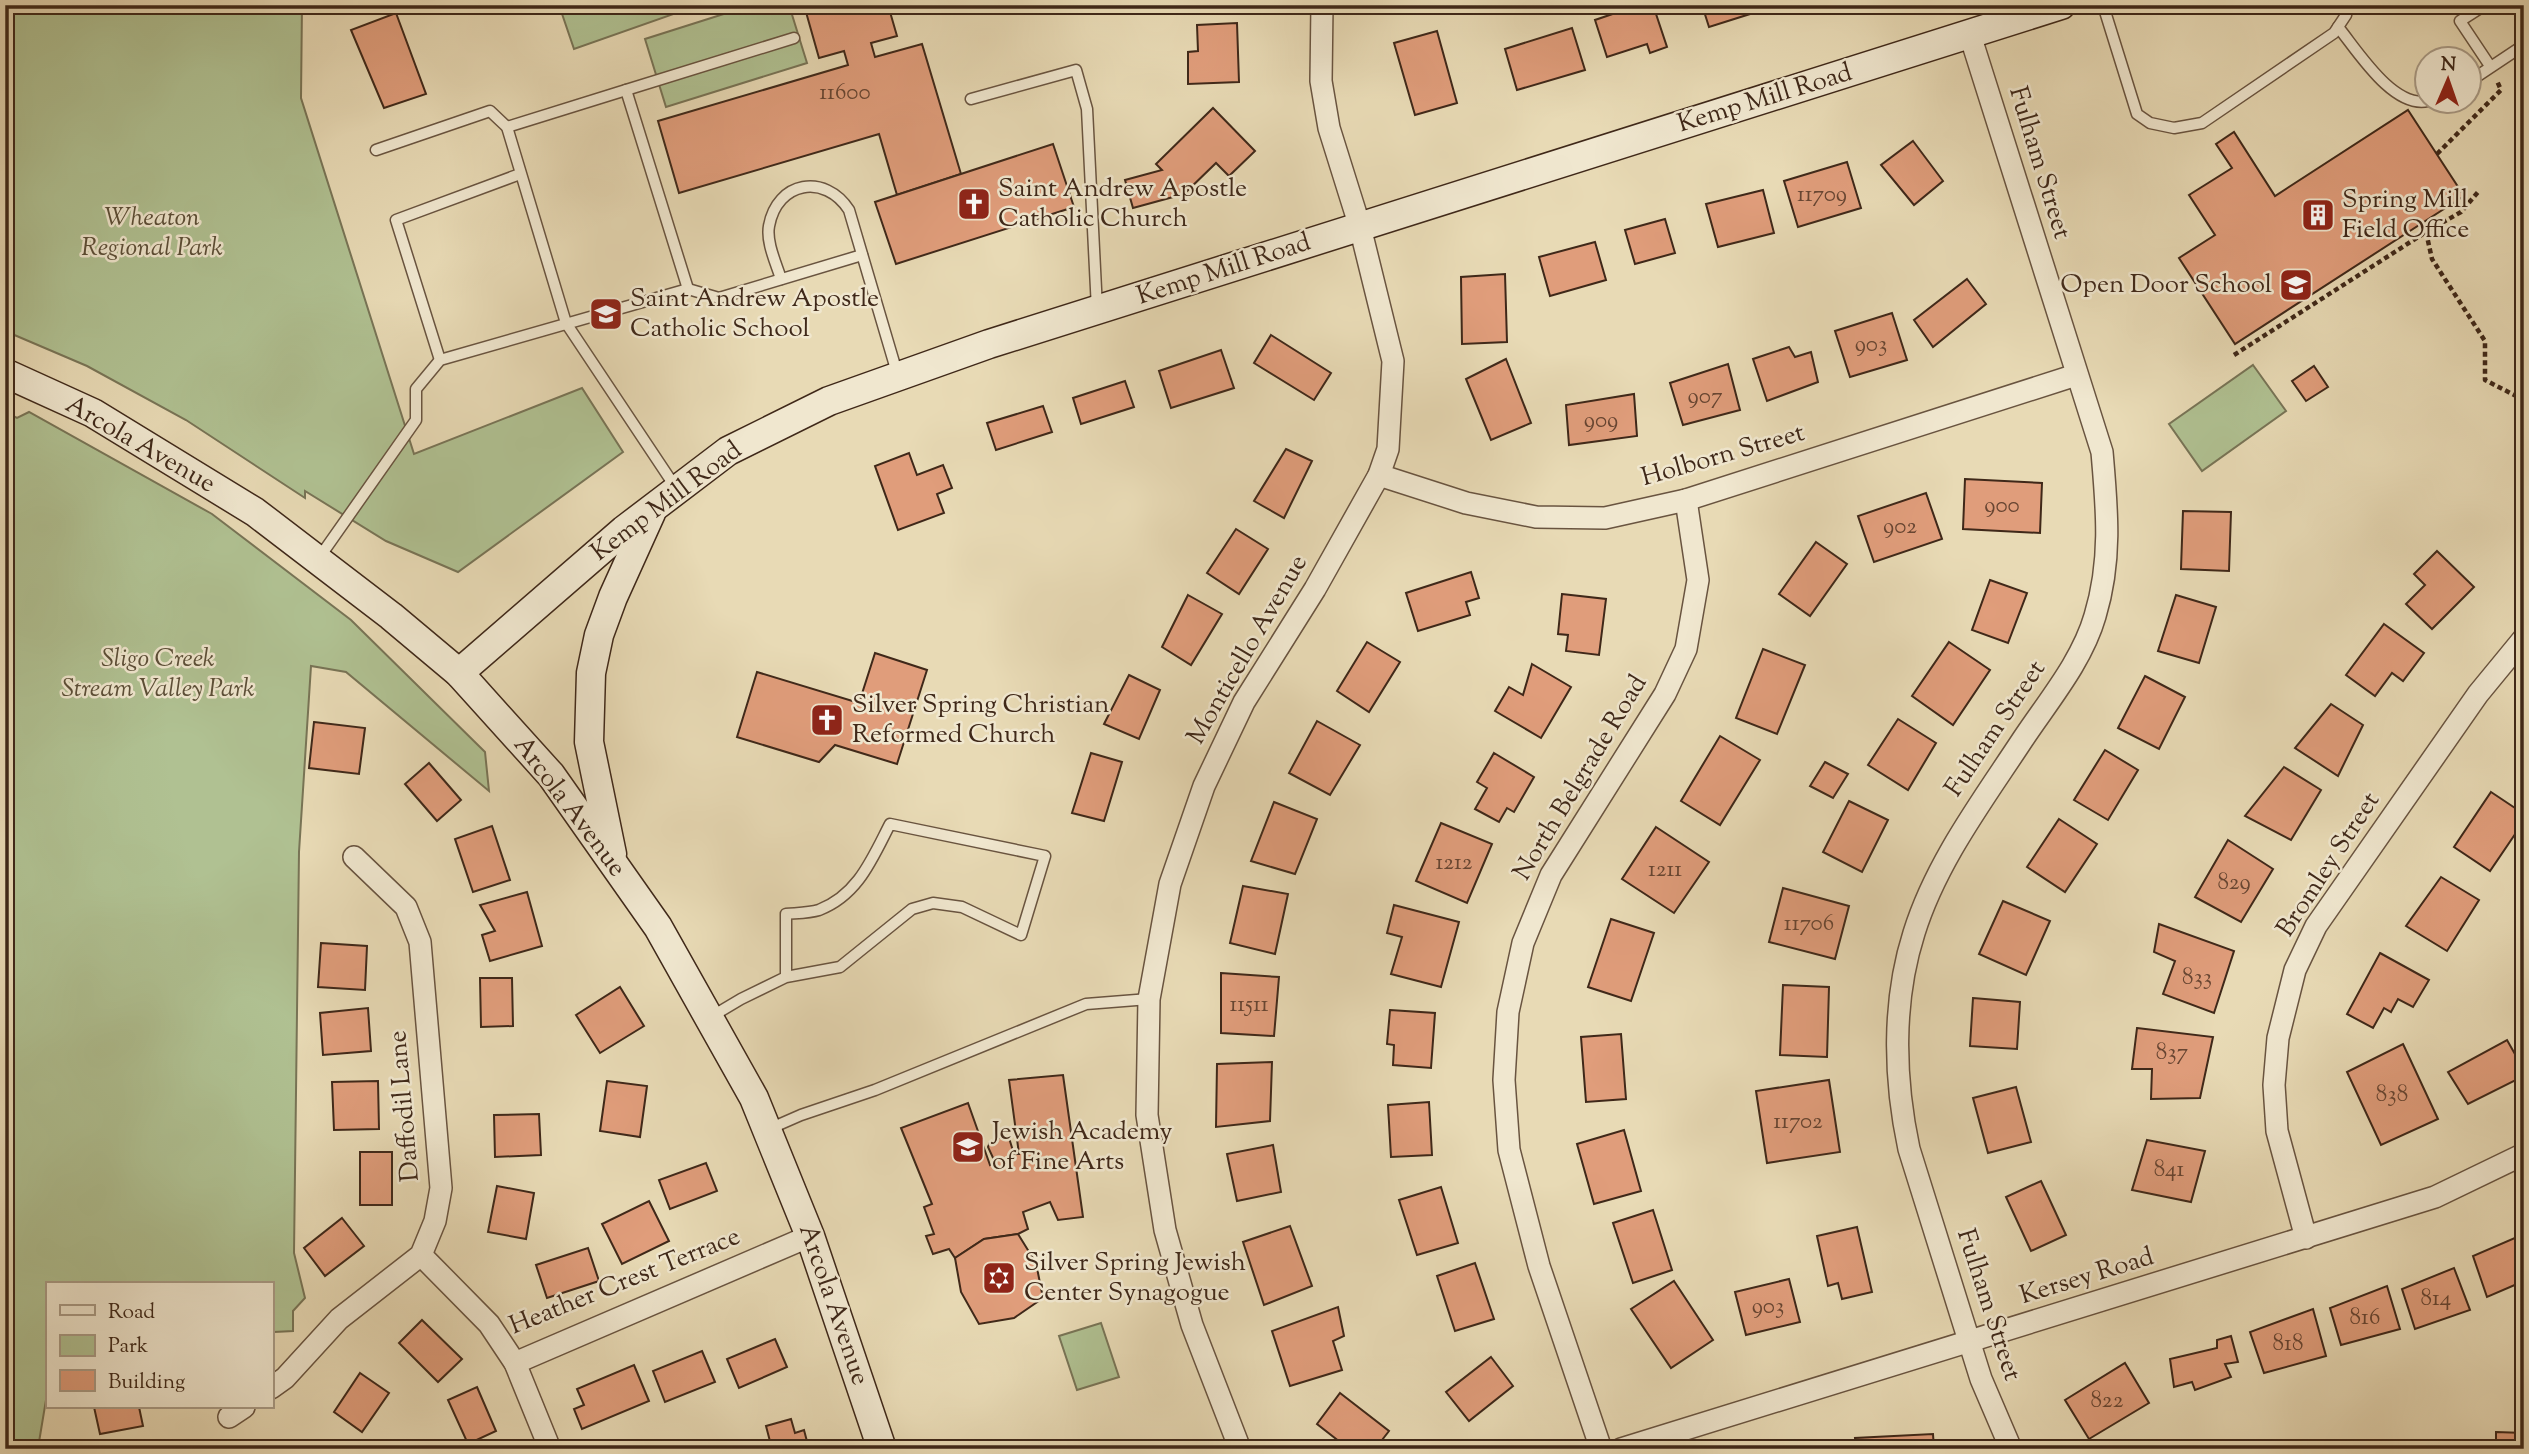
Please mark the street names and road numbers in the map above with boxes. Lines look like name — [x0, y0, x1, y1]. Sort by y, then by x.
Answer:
street label: Kemp Mill Road — [1673, 55, 1857, 143]
street label: Fulham Street — [1998, 82, 2080, 244]
street label: Kemp Mill Road — [1132, 224, 1316, 316]
street label: Arcola Avenue — [58, 387, 222, 503]
street label: Holborn Street — [1637, 415, 1809, 497]
street label: Kemp Mill Road — [584, 433, 751, 571]
street label: Monticello Avenue — [1179, 548, 1317, 752]
street label: Fulham Street — [1937, 653, 2055, 805]
street label: North Belgrade Road — [1505, 668, 1657, 888]
street label: Arcola Avenue — [504, 729, 634, 885]
street label: Bromley Street — [2268, 785, 2390, 945]
street label: Daffodil Lane — [380, 1029, 430, 1183]
street label: Heather Crest Terrace — [504, 1219, 746, 1345]
street label: Arcola Avenue — [788, 1220, 878, 1390]
street label: Fulham Street — [1946, 1224, 2030, 1386]
street label: Kersey Road — [2015, 1239, 2159, 1315]

